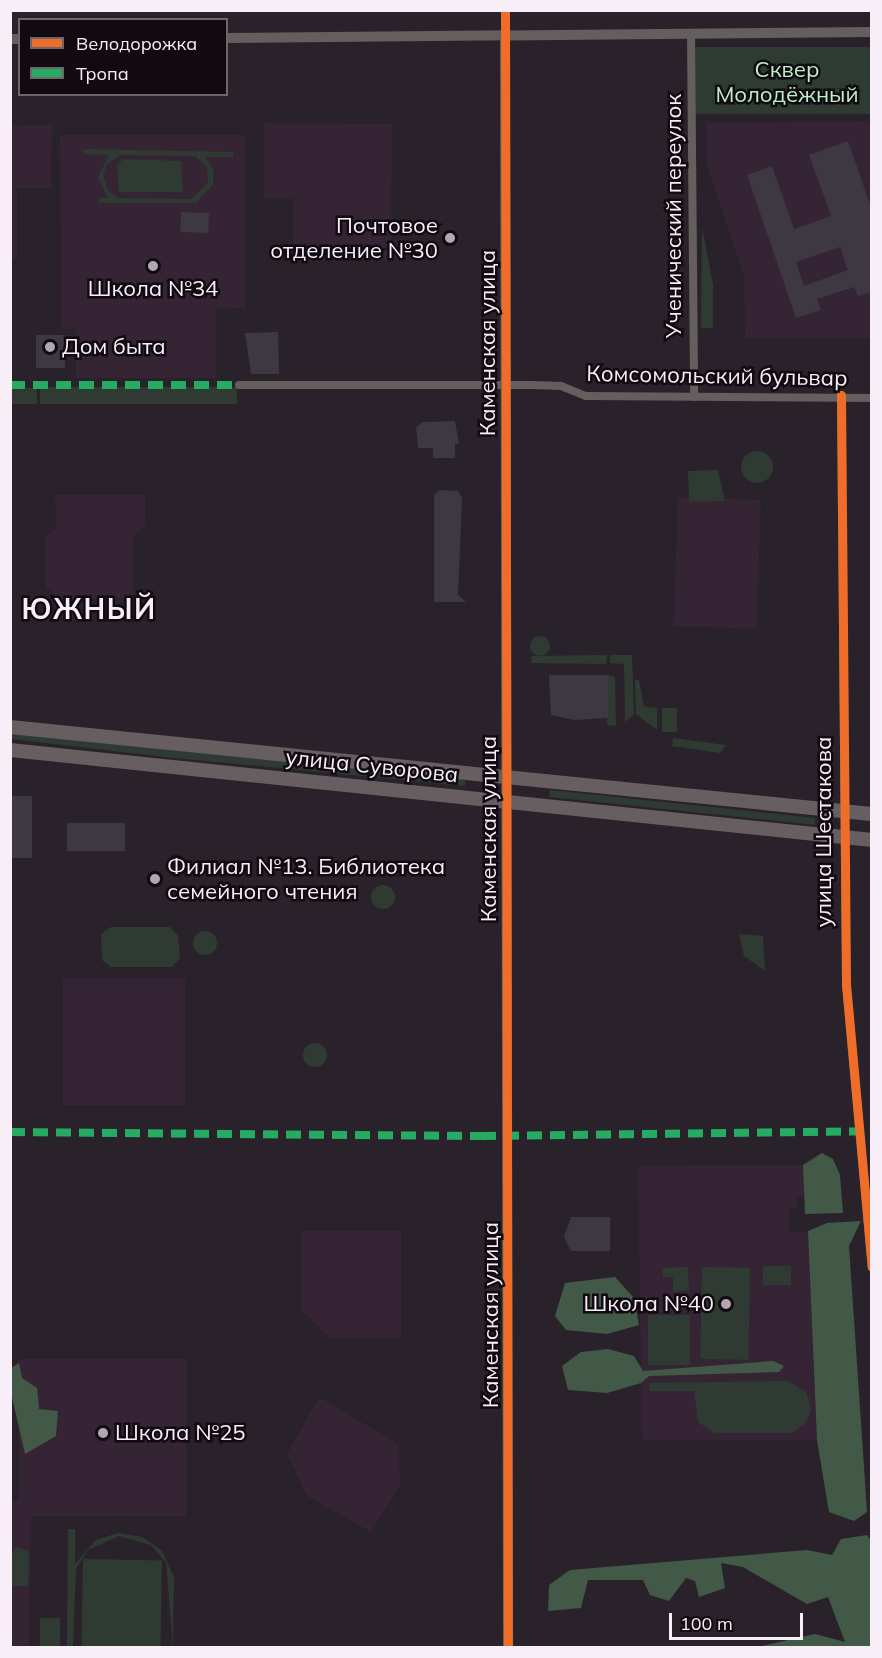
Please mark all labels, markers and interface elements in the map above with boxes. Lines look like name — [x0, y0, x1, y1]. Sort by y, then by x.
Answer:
legend — [18, 18, 228, 96]
text: Велодорожка — [76, 32, 197, 55]
park label: Сквер Молодёжный — [715, 56, 859, 107]
text: Тропа — [76, 62, 129, 85]
street label: Ученический переулок — [661, 94, 687, 338]
place label: Почтовое отделение №30 — [270, 212, 438, 264]
marker: Почтовое отделение №30 — [443, 231, 457, 245]
street label: Каменская улица — [475, 250, 501, 436]
marker: Школа №34 — [146, 259, 160, 273]
place label: Школа №34 — [88, 276, 218, 302]
place label: Дом быта — [62, 334, 166, 360]
marker: Дом быта — [43, 340, 57, 354]
street label: Комсомольский бульвар — [586, 361, 848, 391]
district label: ЮЖНЫЙ — [21, 592, 157, 626]
street label: Каменская улица — [476, 736, 502, 922]
street label: улица Шестакова — [811, 737, 837, 927]
street label: улица Суворова — [284, 744, 460, 788]
place label: Филиал №13. Библиотека семейного чтения — [167, 853, 445, 904]
marker: Филиал №13. Библиотека семейного чтения — [148, 872, 162, 886]
street label: Каменская улица — [478, 1222, 504, 1408]
place label: Школа №40 — [583, 1291, 714, 1317]
marker: Школа №40 — [719, 1297, 733, 1311]
place label: Школа №25 — [115, 1420, 246, 1446]
marker: Школа №25 — [96, 1426, 110, 1440]
scale bar — [672, 1601, 806, 1639]
text: 100 m — [680, 1612, 733, 1635]

